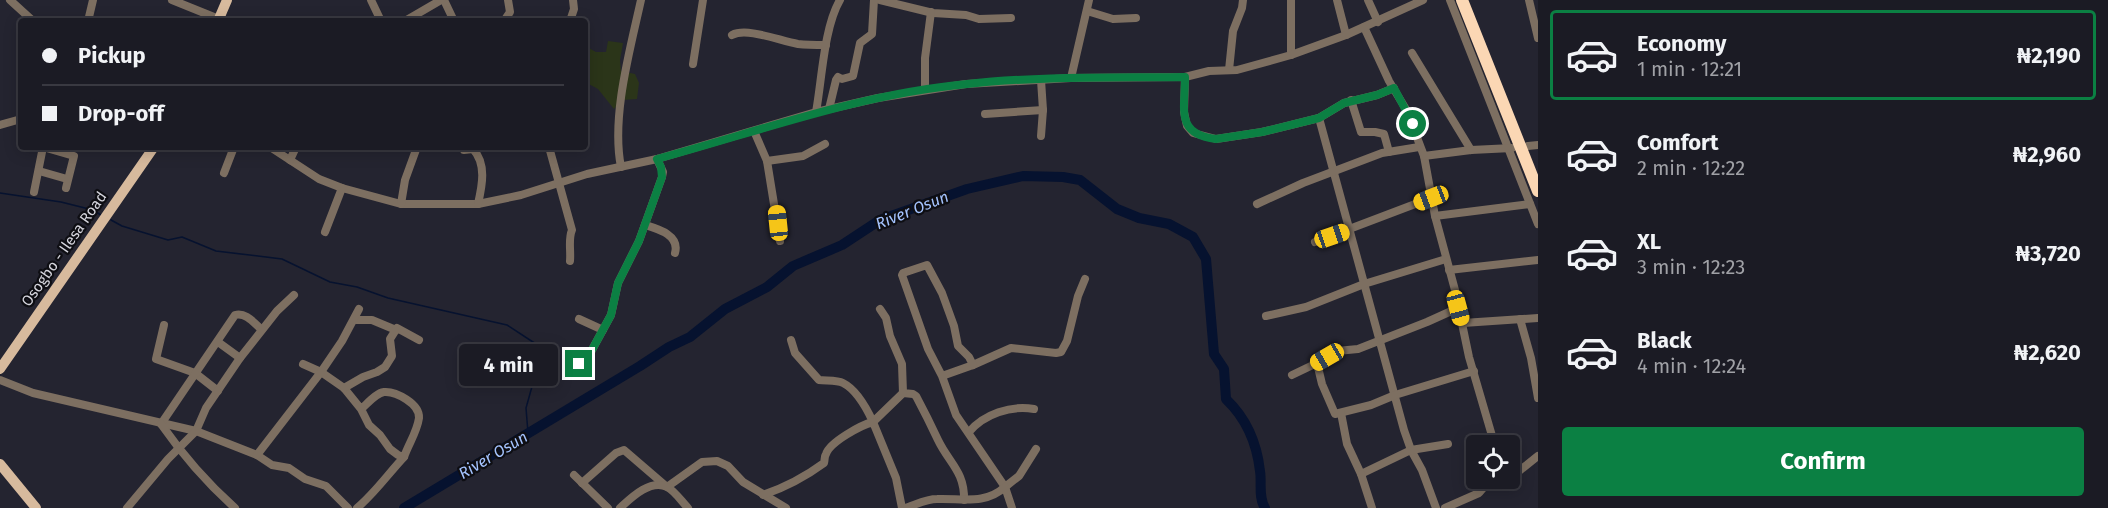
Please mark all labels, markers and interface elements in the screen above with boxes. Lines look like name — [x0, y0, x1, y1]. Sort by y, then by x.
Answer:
icon: car — [1565, 28, 1619, 82]
text: Economy — [1637, 30, 1726, 57]
text: Pickup — [78, 42, 146, 69]
text: ₦2,190 — [2017, 42, 2081, 69]
text: 1 min · 12:21 — [1637, 57, 1742, 81]
text: Drop-off — [78, 100, 164, 127]
route start — [1399, 110, 1426, 137]
icon: car — [1565, 127, 1619, 181]
text: Comfort — [1637, 129, 1718, 156]
text: ₦2,960 — [2013, 141, 2081, 168]
text: 2 min · 12:22 — [1637, 156, 1745, 180]
car — [1411, 183, 1451, 213]
water label: River Osun — [873, 187, 951, 233]
street label: Osogbo - Ilesa Road — [18, 188, 110, 310]
car — [767, 204, 789, 242]
car — [1312, 222, 1352, 250]
icon: car — [1565, 226, 1619, 280]
text: XL — [1637, 228, 1661, 255]
text: ₦3,720 — [2016, 240, 2081, 267]
text: 3 min · 12:23 — [1637, 255, 1745, 279]
car — [1445, 288, 1471, 328]
icon: car — [1565, 325, 1619, 379]
text: Black — [1637, 327, 1692, 354]
text: ₦2,620 — [2014, 339, 2081, 366]
car — [1307, 340, 1347, 374]
callout: 4 min — [459, 343, 558, 385]
route end — [565, 350, 592, 377]
text: 4 min — [483, 353, 534, 377]
text: 4 min · 12:24 — [1637, 354, 1746, 378]
water label: River Osun — [455, 427, 531, 483]
button: Confirm — [1562, 427, 2084, 496]
map controls — [1466, 435, 1520, 489]
button: locate — [1466, 435, 1520, 489]

